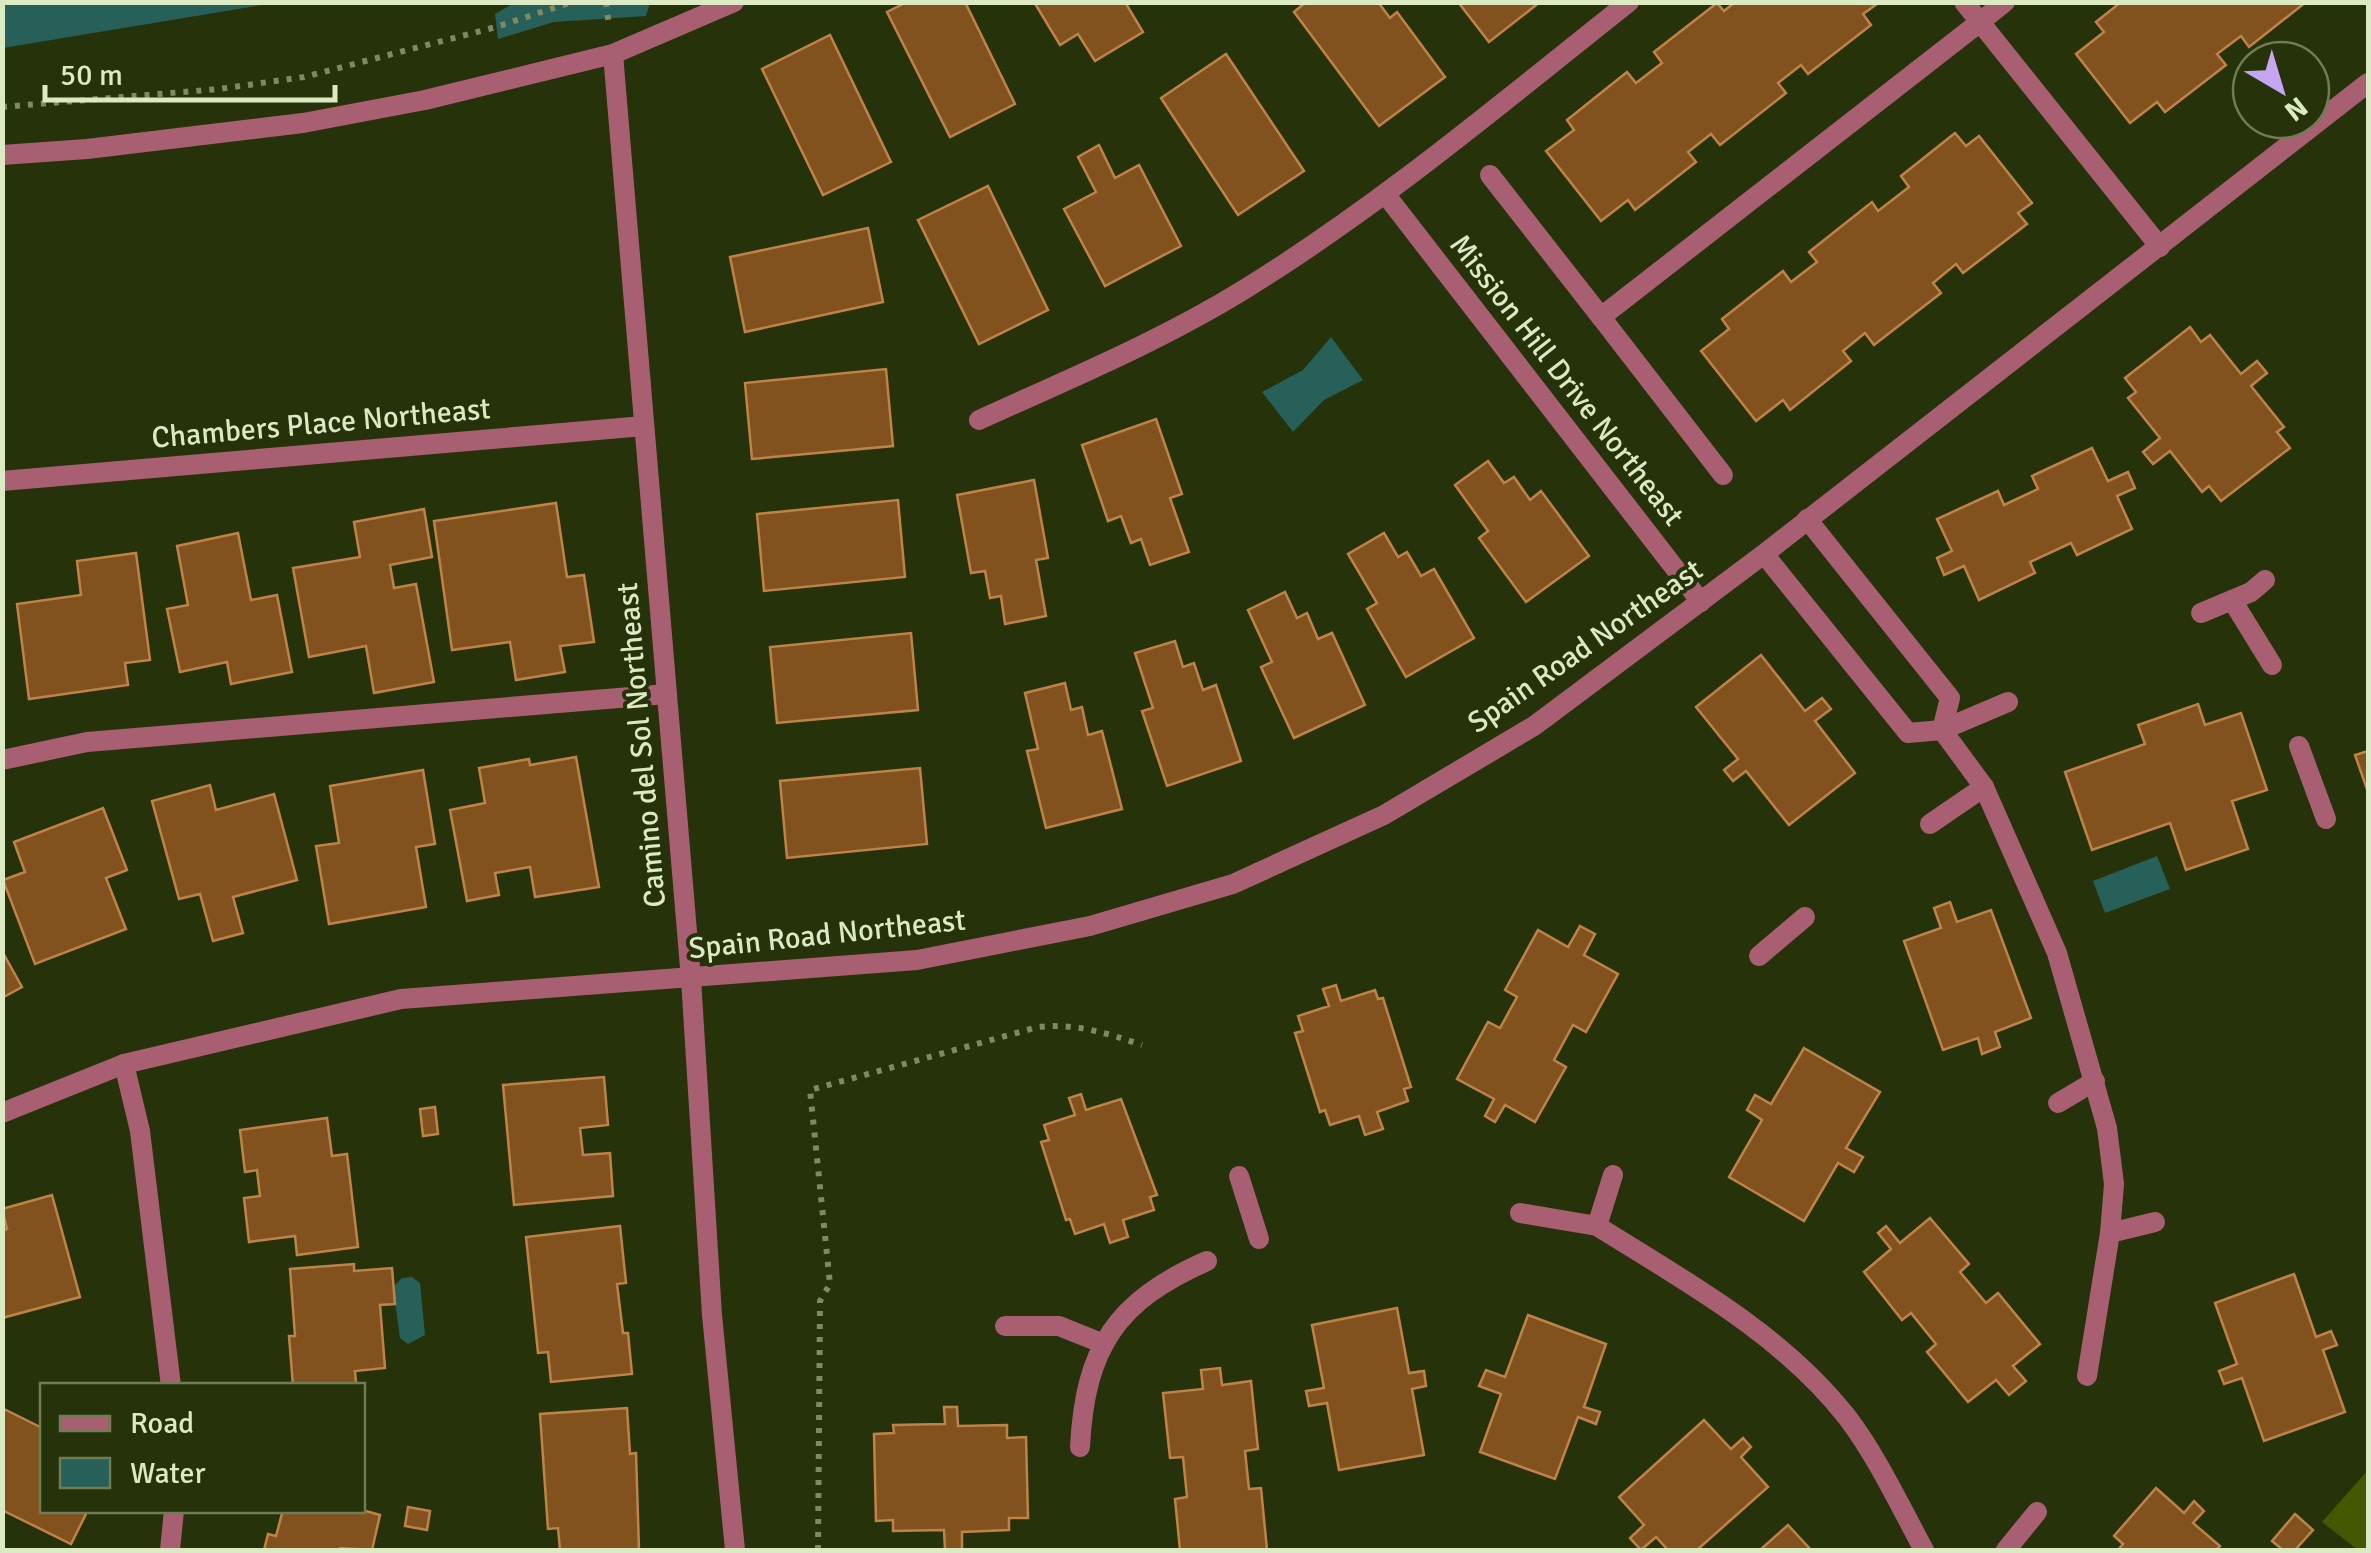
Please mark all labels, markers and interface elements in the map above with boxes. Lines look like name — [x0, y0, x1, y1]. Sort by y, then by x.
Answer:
scale bar — [45, 40, 335, 102]
north arrow — [2231, 40, 2331, 140]
text: 50 m — [60, 57, 123, 94]
text: N — [2278, 90, 2314, 128]
street label: Mission Hill Drive Northeast — [1441, 227, 1692, 533]
street label: Chambers Place Northeast — [150, 390, 492, 457]
street label: Spain Road Northeast — [1461, 552, 1710, 741]
street label: Camino del Sol Northeast — [609, 581, 674, 909]
street label: Spain Road Northeast — [687, 902, 967, 967]
legend — [40, 1383, 365, 1513]
text: Road — [130, 1405, 194, 1442]
text: Water — [130, 1455, 206, 1492]

